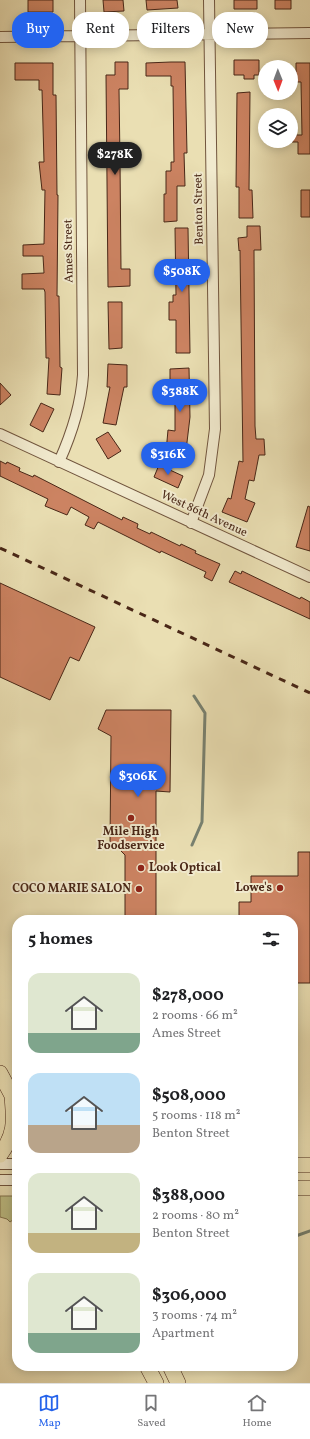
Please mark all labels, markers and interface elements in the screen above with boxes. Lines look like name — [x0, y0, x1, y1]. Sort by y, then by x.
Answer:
chip: Buy — [12, 12, 64, 48]
chip: Rent — [72, 12, 129, 48]
chip: Filters — [137, 12, 204, 48]
chip: New — [212, 12, 268, 48]
north arrow — [258, 60, 298, 100]
map controls — [258, 60, 298, 148]
button: layers — [258, 108, 298, 148]
pin: $278K — [87, 142, 143, 176]
text: $278K — [97, 146, 133, 164]
street label: Benton Street — [190, 173, 208, 245]
street label: Ames Street — [60, 219, 78, 283]
pin: $508K — [154, 259, 210, 293]
text: $508K — [163, 263, 201, 281]
pin: $388K — [152, 379, 208, 413]
text: $388K — [161, 383, 199, 401]
pin: $316K — [140, 442, 196, 476]
text: $316K — [150, 446, 186, 464]
street label: West 86th Avenue — [158, 487, 250, 541]
pin: $306K — [110, 764, 166, 798]
text: $306K — [119, 768, 157, 786]
marker: Mile High Foodservice — [126, 813, 136, 823]
place label: Mile High Foodservice — [97, 824, 165, 854]
place label: Look Optical — [149, 860, 221, 876]
marker: Look Optical — [136, 863, 146, 873]
place label: Lowe's — [235, 880, 272, 896]
place label: COCO MARIE SALON — [12, 881, 131, 897]
marker: Lowe's — [275, 883, 285, 893]
marker: COCO MARIE SALON — [134, 884, 144, 894]
text: 5 homes — [28, 928, 93, 951]
icon: filters — [260, 928, 282, 950]
text: $278,000 — [152, 984, 224, 1007]
icon: home — [60, 989, 108, 1037]
text: 2 rooms · 66 m² — [152, 1007, 238, 1025]
text: Ames Street — [152, 1025, 221, 1043]
text: $508,000 — [152, 1084, 226, 1107]
icon: home — [60, 1089, 108, 1137]
text: 5 rooms · 118 m² — [152, 1107, 241, 1125]
text: Benton Street — [152, 1125, 230, 1143]
text: $388,000 — [152, 1184, 225, 1207]
icon: home — [60, 1189, 108, 1237]
text: 2 rooms · 80 m² — [152, 1207, 239, 1225]
text: Benton Street — [152, 1225, 230, 1243]
text: $306,000 — [152, 1284, 226, 1307]
icon: home — [60, 1289, 108, 1337]
text: 3 rooms · 74 m² — [152, 1307, 237, 1325]
text: Apartment — [152, 1325, 215, 1343]
tab: Map — [38, 1392, 60, 1431]
tab: Saved — [137, 1392, 166, 1431]
tab: Home — [242, 1392, 272, 1431]

